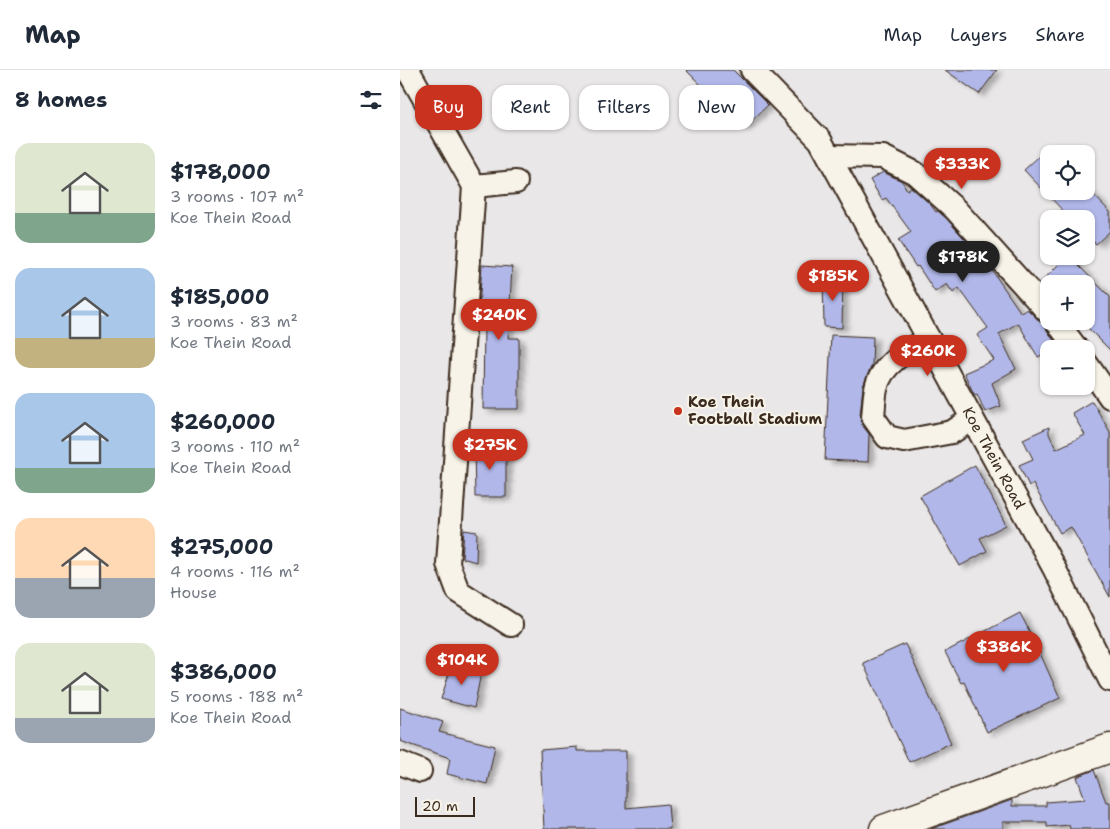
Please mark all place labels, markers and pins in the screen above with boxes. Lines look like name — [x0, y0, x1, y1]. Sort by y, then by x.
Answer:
pin: $333K — [927, 148, 997, 190]
pin: $178K — [928, 240, 998, 283]
pin: $185K — [798, 260, 868, 302]
pin: $240K — [464, 298, 534, 341]
pin: $260K — [893, 334, 963, 377]
place label: Koe Thein Football Stadium — [688, 392, 822, 429]
marker: Koe Thein Football Stadium — [672, 405, 684, 417]
pin: $275K — [455, 428, 525, 471]
pin: $386K — [969, 630, 1039, 673]
pin: $104K — [427, 644, 497, 686]

